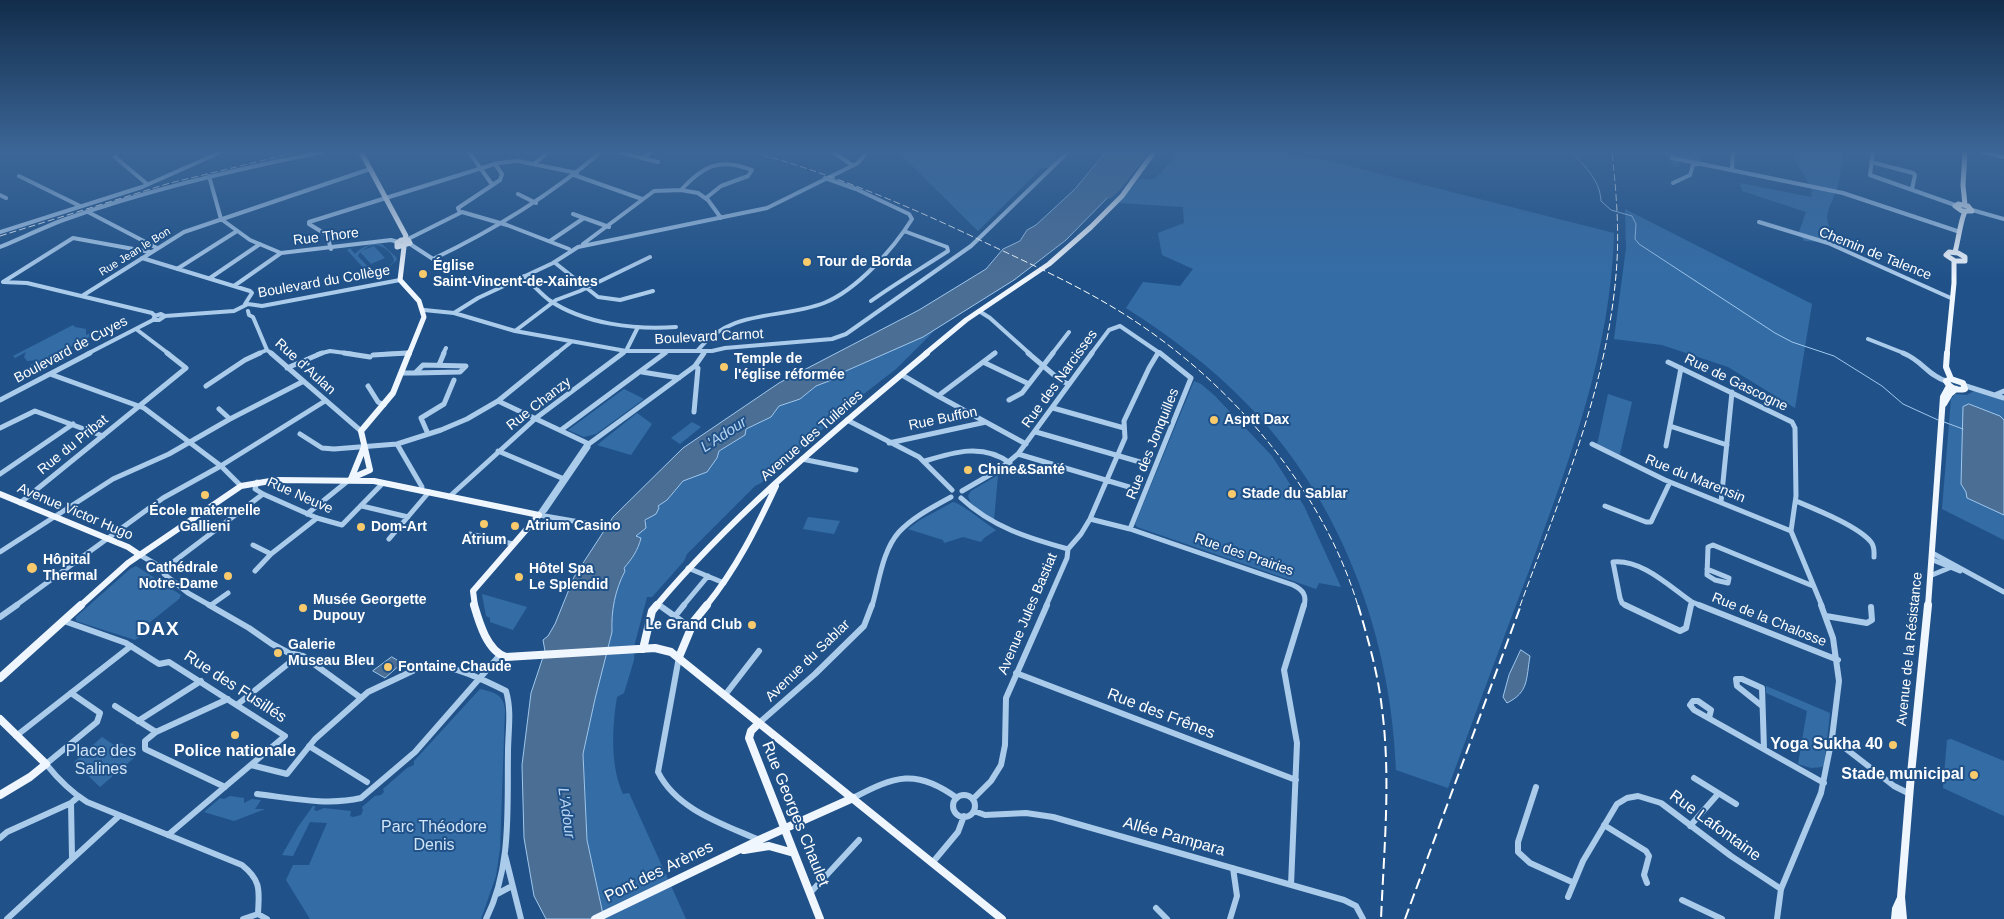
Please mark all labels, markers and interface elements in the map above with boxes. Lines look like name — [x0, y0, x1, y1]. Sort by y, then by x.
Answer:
street label: Chemin de Talence — [1816, 224, 1934, 284]
street label: Rue Jean le Bon — [97, 225, 173, 279]
street label: Rue Thore — [292, 225, 360, 249]
place label: Tour de Borda — [817, 254, 912, 270]
marker: Tour de Borda — [801, 256, 813, 268]
place label: Église Saint-Vincent-de-Xaintes — [433, 258, 598, 290]
street label: Boulevard du Collège — [257, 262, 391, 302]
marker: Église Saint-Vincent-de-Xaintes — [417, 268, 429, 280]
street label: Boulevard de Cuyes — [11, 313, 131, 387]
street label: Boulevard Carnot — [654, 326, 764, 348]
street label: Rue des Narcisses — [1019, 327, 1101, 431]
street label: Rue d'Aulan — [271, 335, 339, 399]
place label: Temple de l'église réformée — [734, 351, 845, 384]
street label: Rue de Gascogne — [1682, 351, 1790, 415]
marker: Temple de l'église réformée — [718, 361, 730, 373]
street label: Rue Chanzy — [503, 374, 575, 434]
street label: Rue des Jonquilles — [1123, 386, 1183, 502]
street label: Avenue des Tuileries — [757, 387, 867, 485]
street label: Rue Buffon — [907, 404, 979, 434]
street label: Rue du Pribat — [34, 412, 112, 478]
place label: Asptt Dax — [1224, 412, 1289, 428]
water label: L'Adour — [698, 414, 750, 456]
marker: Asptt Dax — [1208, 414, 1220, 426]
street label: Rue du Marensin — [1642, 451, 1748, 507]
place label: Chine&Santé — [978, 462, 1065, 478]
marker: Chine&Santé — [962, 464, 974, 476]
street label: Rue Neuve — [265, 474, 335, 518]
street label: Avenue Victor Hugo — [15, 480, 135, 544]
place label: Stade du Sablar — [1242, 486, 1348, 502]
marker: Stade du Sablar — [1226, 488, 1238, 500]
marker: École maternelle Gallieni — [199, 489, 211, 501]
place label: École maternelle Gallieni — [149, 503, 261, 536]
marker: Atrium — [478, 518, 490, 530]
place label: Atrium Casino — [525, 518, 621, 534]
place label: Dom-Art — [371, 519, 427, 535]
marker: Atrium Casino — [509, 520, 521, 532]
marker: Dom-Art — [355, 521, 367, 533]
street label: Rue des Prairies — [1192, 530, 1296, 580]
place label: Atrium — [461, 532, 507, 548]
street label: Avenue Jules Bastiat — [995, 551, 1061, 677]
place label: Hôpital Thermal — [43, 552, 97, 584]
place label: Cathédrale Notre-Dame — [139, 560, 218, 592]
marker: Hôpital Thermal — [25, 561, 39, 575]
place label: Hôtel Spa Le Splendid — [529, 561, 608, 594]
marker: Cathédrale Notre-Dame — [222, 570, 234, 582]
marker: Hôtel Spa Le Splendid — [513, 571, 525, 583]
street label: Avenue de la Résistance — [1894, 571, 1926, 727]
street label: Rue de la Chalosse — [1709, 589, 1829, 651]
place label: Musée Georgette Dupouy — [313, 592, 427, 624]
marker: Musée Georgette Dupouy — [297, 602, 309, 614]
street label: Avenue du Sablar — [762, 616, 854, 706]
place label: Le Grand Club — [646, 617, 742, 633]
district label: DAX — [136, 619, 180, 641]
marker: Le Grand Club — [746, 619, 758, 631]
place label: Galerie Museau Bleu — [288, 637, 374, 670]
street label: Rue des Fusillés — [180, 647, 290, 727]
marker: Galerie Museau Bleu — [272, 647, 284, 659]
place label: Fontaine Chaude — [398, 659, 512, 675]
marker: Fontaine Chaude — [382, 661, 394, 673]
street label: Rue des Frênes — [1104, 685, 1218, 743]
marker: Police nationale — [229, 729, 241, 741]
place label: Yoga Sukha 40 — [1770, 735, 1883, 755]
street label: Rue Georges Chaulet — [757, 739, 833, 889]
marker: Yoga Sukha 40 — [1887, 739, 1899, 751]
park label: Place des Salines — [66, 742, 136, 780]
place label: Police nationale — [174, 742, 296, 762]
place label: Stade municipal — [1841, 765, 1964, 785]
marker: Stade municipal — [1968, 769, 1980, 781]
water label: L'Adour — [554, 786, 578, 840]
street label: Rue Lafontaine — [1665, 786, 1765, 866]
street label: Allée Pampara — [1121, 813, 1227, 861]
park label: Parc Théodore Denis — [381, 818, 487, 856]
street label: Pont des Arènes — [602, 837, 716, 907]

